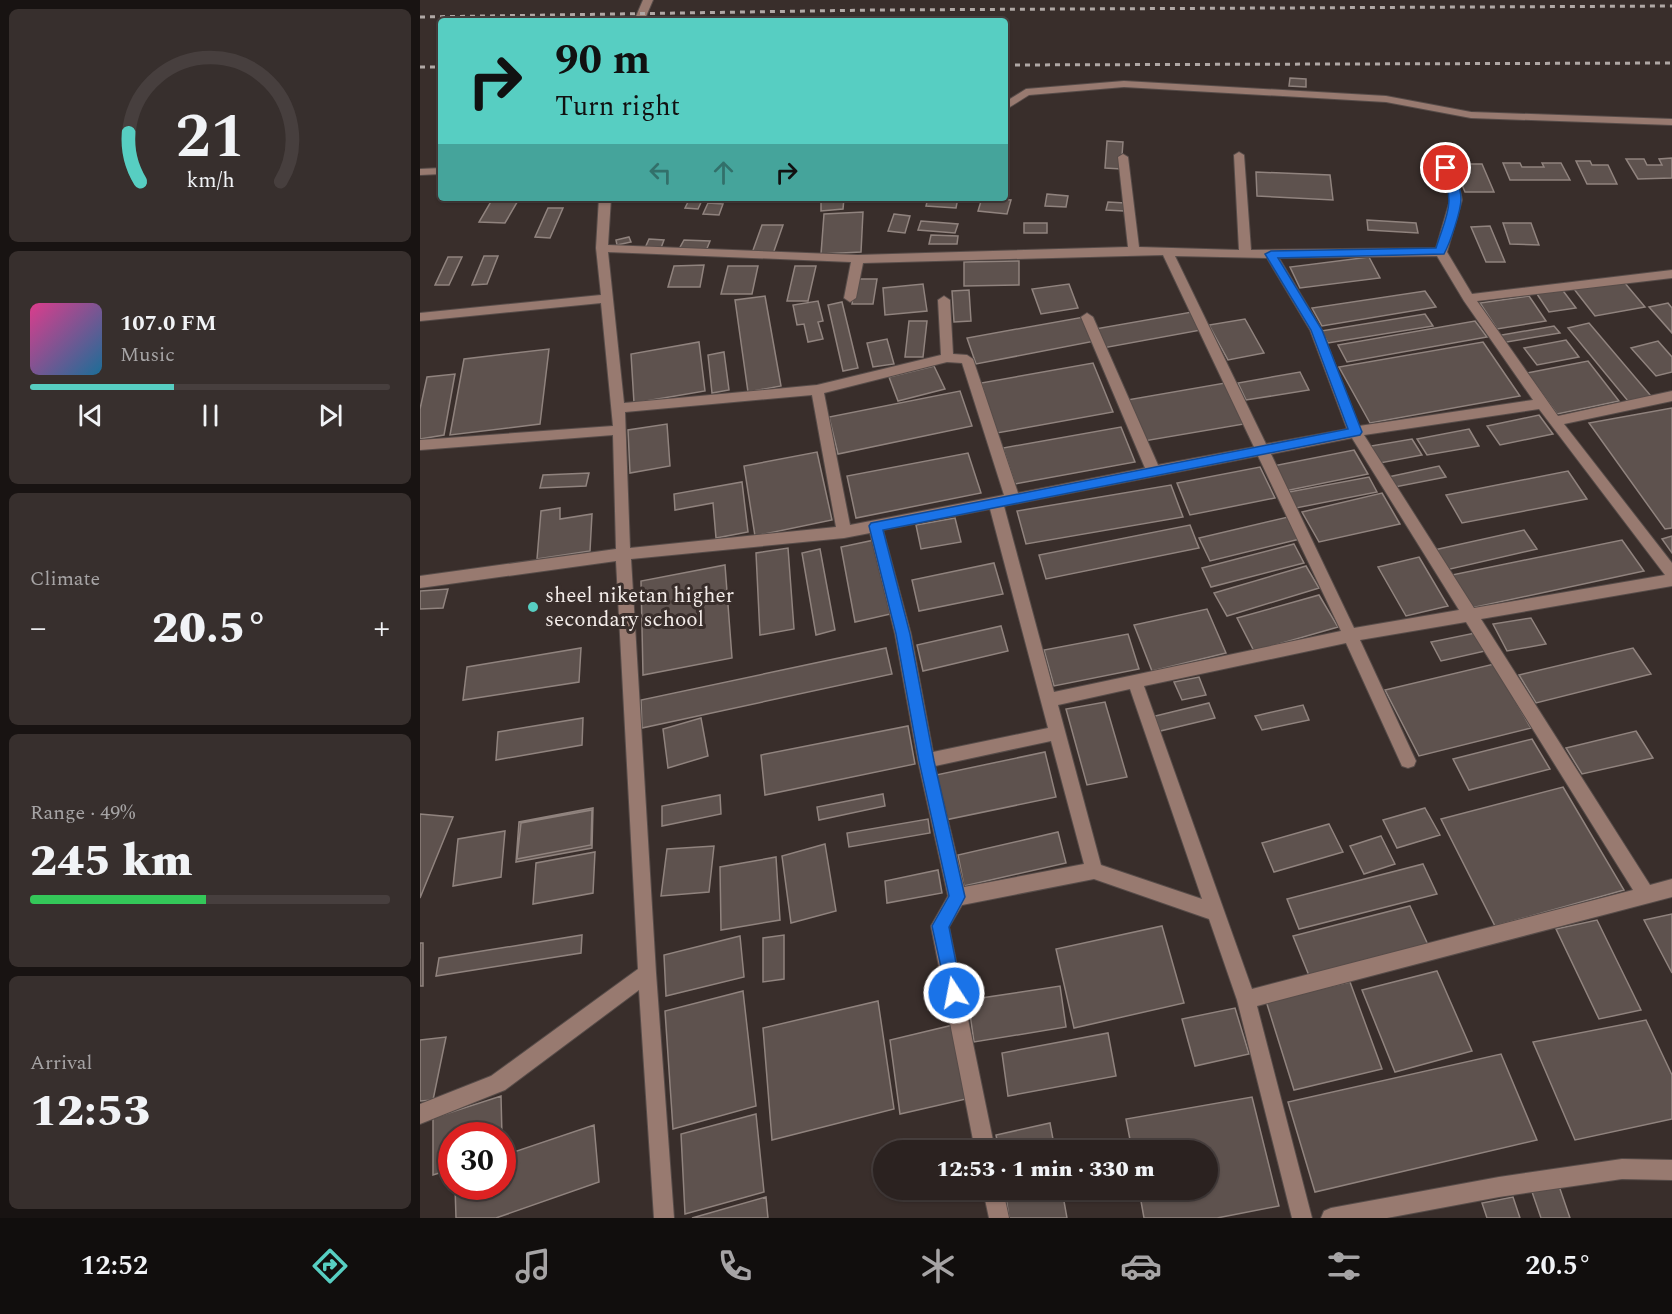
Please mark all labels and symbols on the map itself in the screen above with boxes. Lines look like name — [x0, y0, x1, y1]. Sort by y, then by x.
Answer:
pin — [1420, 142, 1471, 193]
place label: sheel niketan higher secondary school — [545, 580, 734, 636]
marker: sheel niketan higher secondary school — [526, 600, 540, 614]
position arrow — [922, 961, 986, 1025]
speed limit sign: 30 — [438, 1122, 516, 1200]

